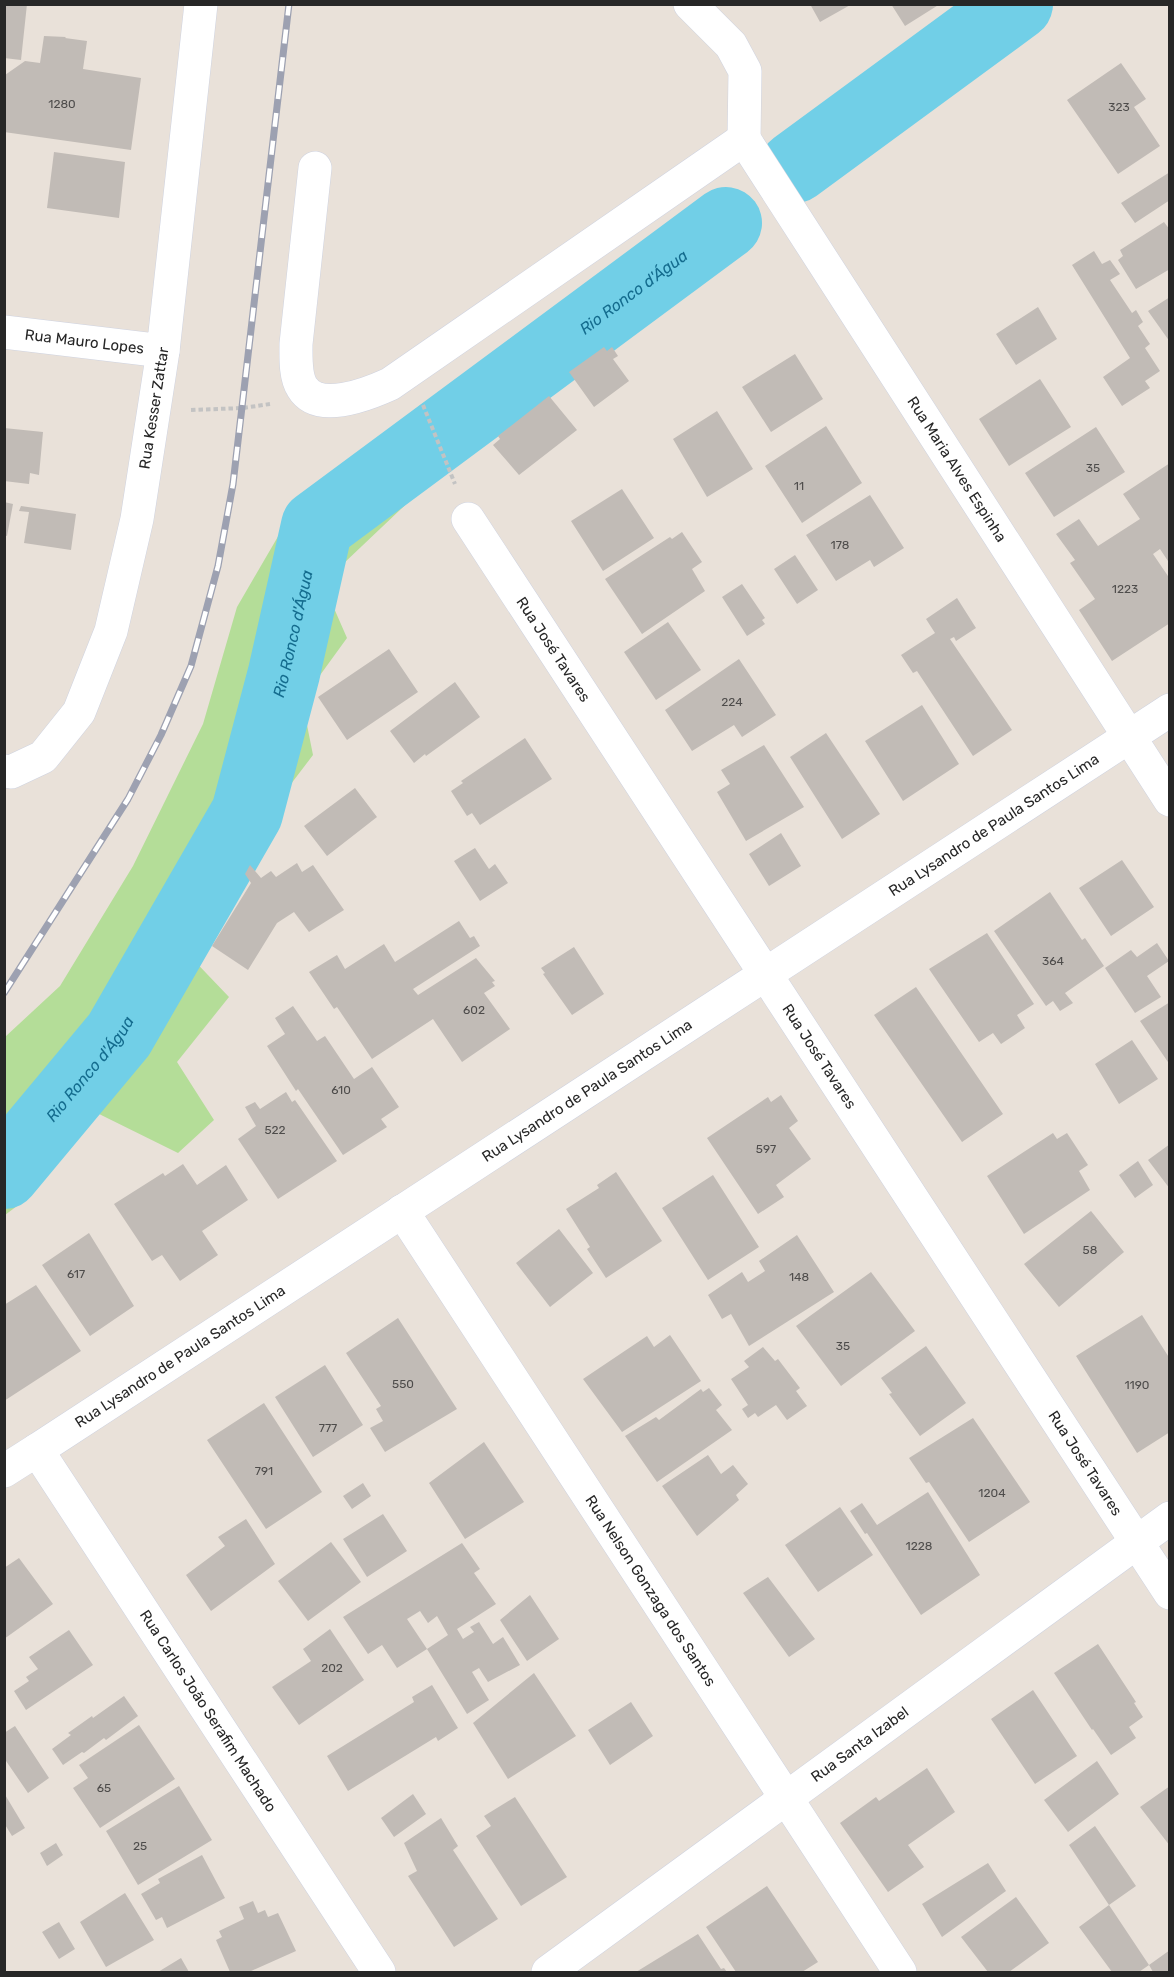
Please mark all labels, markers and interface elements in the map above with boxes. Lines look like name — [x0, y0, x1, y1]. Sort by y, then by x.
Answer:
house number: 1280 — [48, 97, 76, 111]
house number: 323 — [1108, 100, 1130, 114]
water label: Rio Ronco d'Água — [575, 245, 691, 338]
street label: Rua Mauro Lopes — [24, 326, 145, 358]
street label: Rua Kesser Zattar — [135, 345, 173, 470]
street label: Rua Maria Alves Espinha — [903, 393, 1010, 545]
house number: 35 — [1086, 461, 1100, 475]
house number: 11 — [794, 479, 804, 493]
house number: 178 — [831, 538, 849, 552]
water label: Rio Ronco d'Água — [269, 568, 316, 699]
house number: 1223 — [1112, 582, 1138, 596]
street label: Rua José Tavares — [513, 594, 594, 706]
house number: 224 — [721, 695, 743, 709]
street label: Rua Lysandro de Paula Santos Lima — [885, 750, 1102, 900]
house number: 364 — [1042, 954, 1064, 968]
street label: Rua José Tavares — [778, 1001, 860, 1113]
house number: 602 — [463, 1003, 485, 1017]
water label: Rio Ronco d'Água — [42, 1013, 137, 1125]
street label: Rua Lysandro de Paula Santos Lima — [479, 1016, 695, 1166]
house number: 610 — [331, 1083, 351, 1097]
house number: 522 — [264, 1123, 286, 1137]
house number: 597 — [756, 1142, 776, 1156]
house number: 58 — [1083, 1243, 1097, 1257]
house number: 617 — [67, 1267, 85, 1281]
house number: 148 — [789, 1270, 809, 1284]
street label: Rua Lysandro de Paula Santos Lima — [72, 1281, 289, 1432]
house number: 35 — [836, 1339, 850, 1353]
house number: 550 — [392, 1377, 414, 1391]
house number: 1190 — [1124, 1378, 1150, 1392]
street label: Rua José Tavares — [1044, 1407, 1126, 1519]
house number: 777 — [319, 1421, 337, 1435]
house number: 791 — [255, 1464, 273, 1478]
house number: 1204 — [978, 1486, 1006, 1500]
street label: Rua Nelson Gonzaga dos Santos — [582, 1492, 720, 1690]
house number: 1228 — [906, 1539, 932, 1553]
street label: Rua Carlos João Serafim Machado — [136, 1607, 280, 1815]
house number: 202 — [321, 1661, 343, 1675]
street label: Rua Santa Izabel — [808, 1703, 912, 1786]
house number: 65 — [97, 1781, 111, 1795]
house number: 25 — [133, 1839, 147, 1853]

